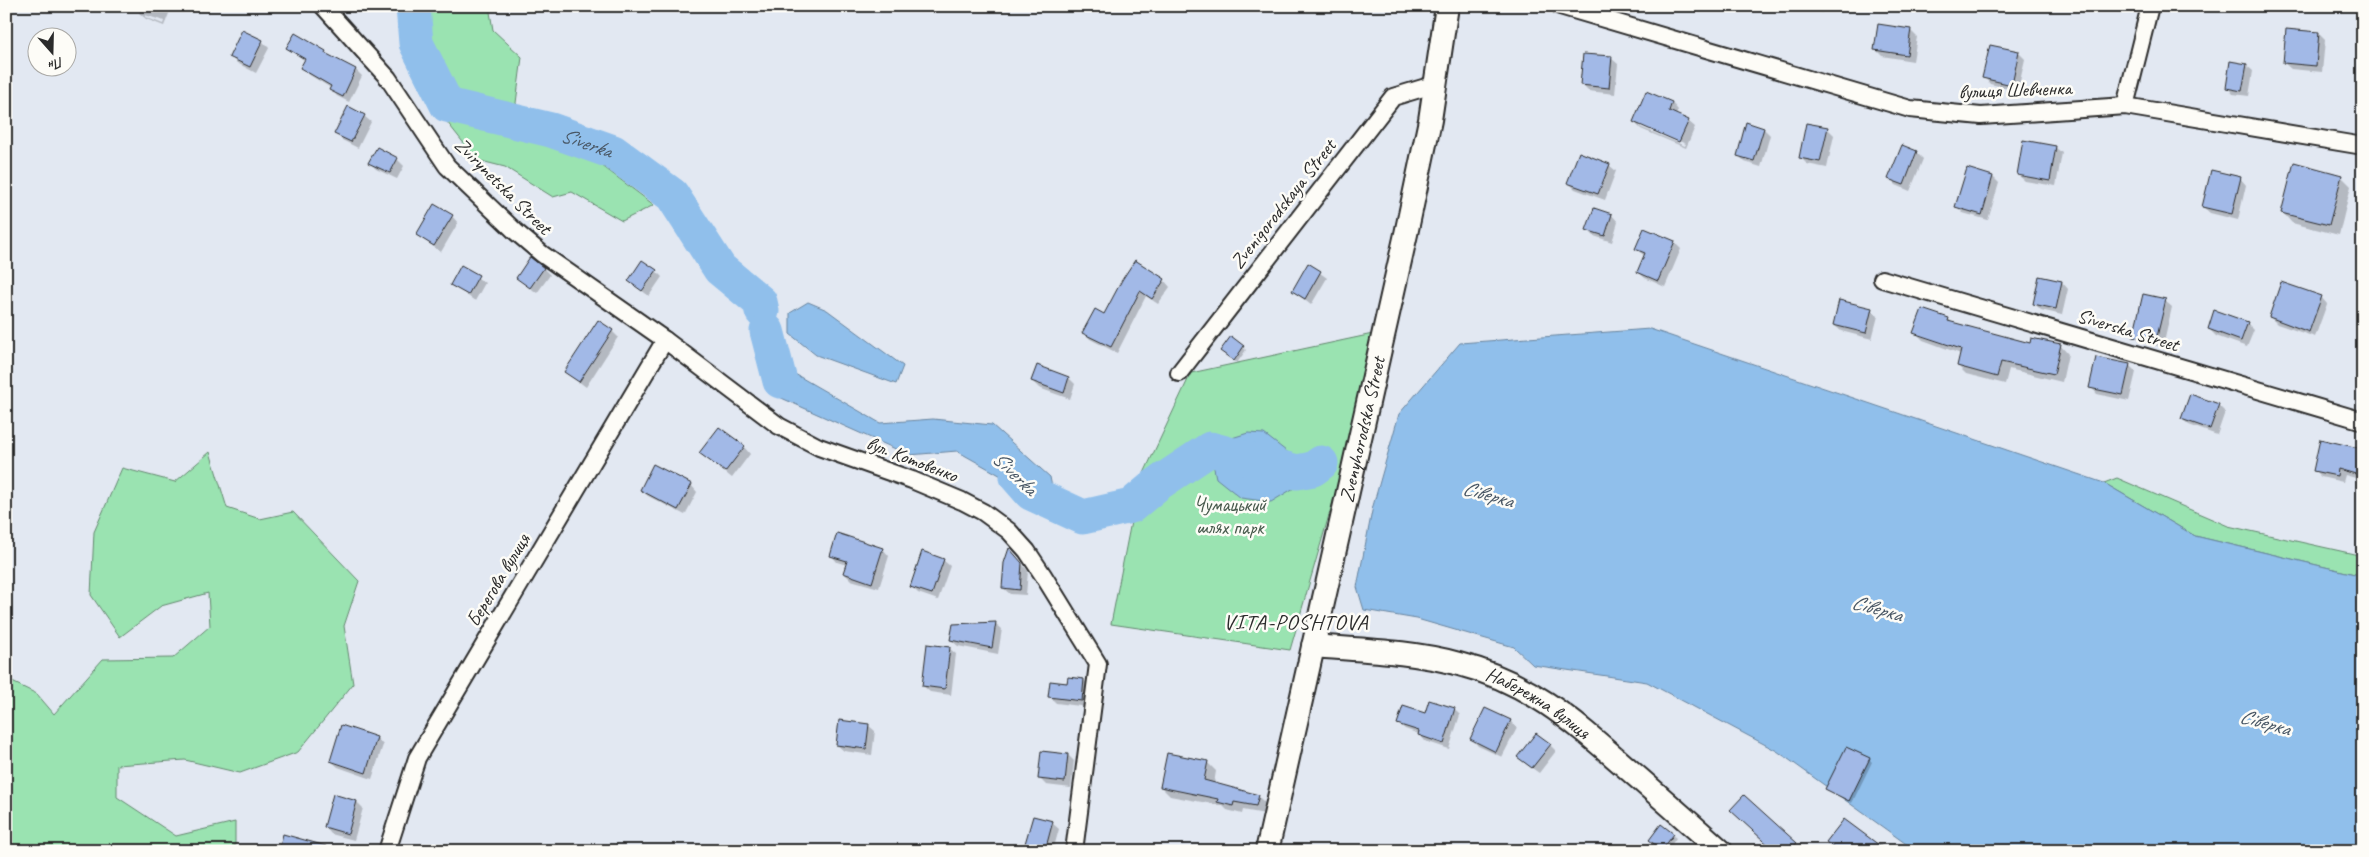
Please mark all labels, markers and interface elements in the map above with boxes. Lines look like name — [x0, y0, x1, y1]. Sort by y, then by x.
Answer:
north arrow — [28, 28, 78, 78]
text: Пн — [46, 53, 66, 75]
street label: вулиця Шевченка — [1958, 75, 2074, 104]
water label: Siverka — [557, 122, 618, 164]
street label: Zvirynetska Street — [449, 132, 558, 241]
street label: Zvenigorodskaya Street — [1225, 132, 1343, 274]
street label: Siverska Street — [2074, 303, 2184, 358]
street label: Zvenyhorodska Street — [1333, 352, 1391, 505]
street label: вул. Котовенко — [863, 430, 962, 488]
water label: Siverka — [987, 445, 1045, 502]
water label: Сіверка — [1460, 474, 1519, 514]
park label: Чумацький шлях парк — [1194, 492, 1268, 540]
street label: Берегова вулиця — [460, 528, 536, 631]
water label: Сіверка — [1849, 588, 1908, 628]
district label: VITA-POSHTOVA — [1223, 608, 1369, 636]
street label: Набережна вулиця — [1482, 661, 1596, 745]
water label: Сіверка — [2237, 702, 2296, 742]

